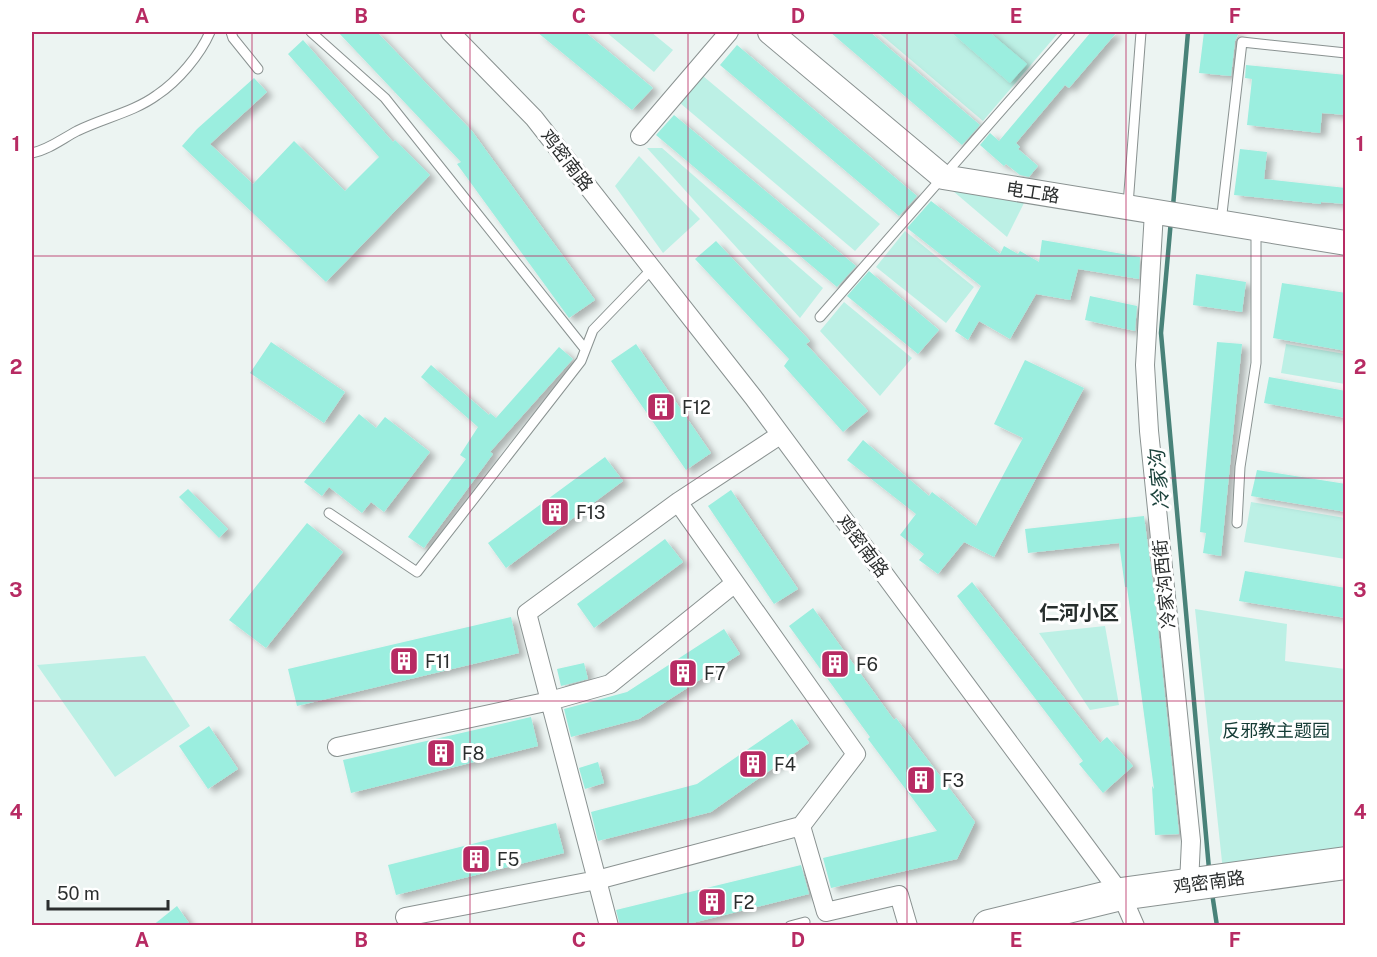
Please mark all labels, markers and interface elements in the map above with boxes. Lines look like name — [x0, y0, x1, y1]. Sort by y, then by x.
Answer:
text: A — [135, 4, 149, 28]
text: B — [354, 4, 368, 28]
text: C — [572, 4, 586, 28]
text: D — [791, 4, 805, 28]
text: E — [1010, 4, 1022, 28]
text: F — [1229, 4, 1241, 28]
street label: 鸡密南路 — [537, 125, 597, 195]
text: 1 — [12, 132, 20, 156]
text: 1 — [1356, 132, 1364, 156]
street label: 电工路 — [1005, 177, 1061, 207]
text: 2 — [10, 355, 22, 379]
text: 2 — [1354, 355, 1366, 379]
building icon: F12 — [645, 391, 677, 423]
place label: F12 — [682, 397, 711, 418]
water label: 冷家沟 — [1144, 447, 1174, 511]
building icon: F13 — [539, 496, 571, 528]
place label: F13 — [576, 502, 605, 523]
street label: 鸡密南路 — [833, 511, 893, 581]
street label: 冷家沟西街 — [1149, 538, 1179, 630]
text: 3 — [9, 578, 23, 602]
text: 3 — [1353, 578, 1367, 602]
district label: 仁河小区 — [1039, 601, 1119, 625]
building icon: F11 — [388, 645, 420, 677]
building icon: F6 — [819, 648, 851, 680]
place label: F11 — [425, 651, 450, 672]
place label: F6 — [856, 654, 878, 675]
building icon: F7 — [667, 657, 699, 689]
place label: F7 — [704, 663, 726, 684]
park label: 反邪教主题园 — [1222, 720, 1330, 741]
building icon: F8 — [425, 737, 457, 769]
place label: F8 — [462, 743, 484, 764]
building icon: F4 — [737, 748, 769, 780]
place label: F4 — [774, 754, 796, 775]
building icon: F3 — [905, 764, 937, 796]
place label: F3 — [942, 770, 964, 791]
text: 4 — [9, 800, 23, 824]
text: 4 — [1353, 800, 1367, 824]
building icon: F5 — [460, 843, 492, 875]
place label: F5 — [497, 849, 519, 870]
street label: 鸡密南路 — [1172, 867, 1246, 897]
scale bar — [48, 873, 168, 911]
text: 50 m — [57, 883, 100, 904]
building icon: F2 — [696, 886, 728, 918]
place label: F2 — [733, 892, 754, 913]
text: A — [135, 928, 149, 952]
text: B — [354, 928, 368, 952]
text: C — [572, 928, 586, 952]
text: D — [791, 928, 805, 952]
text: E — [1010, 928, 1022, 952]
text: F — [1229, 928, 1241, 952]

